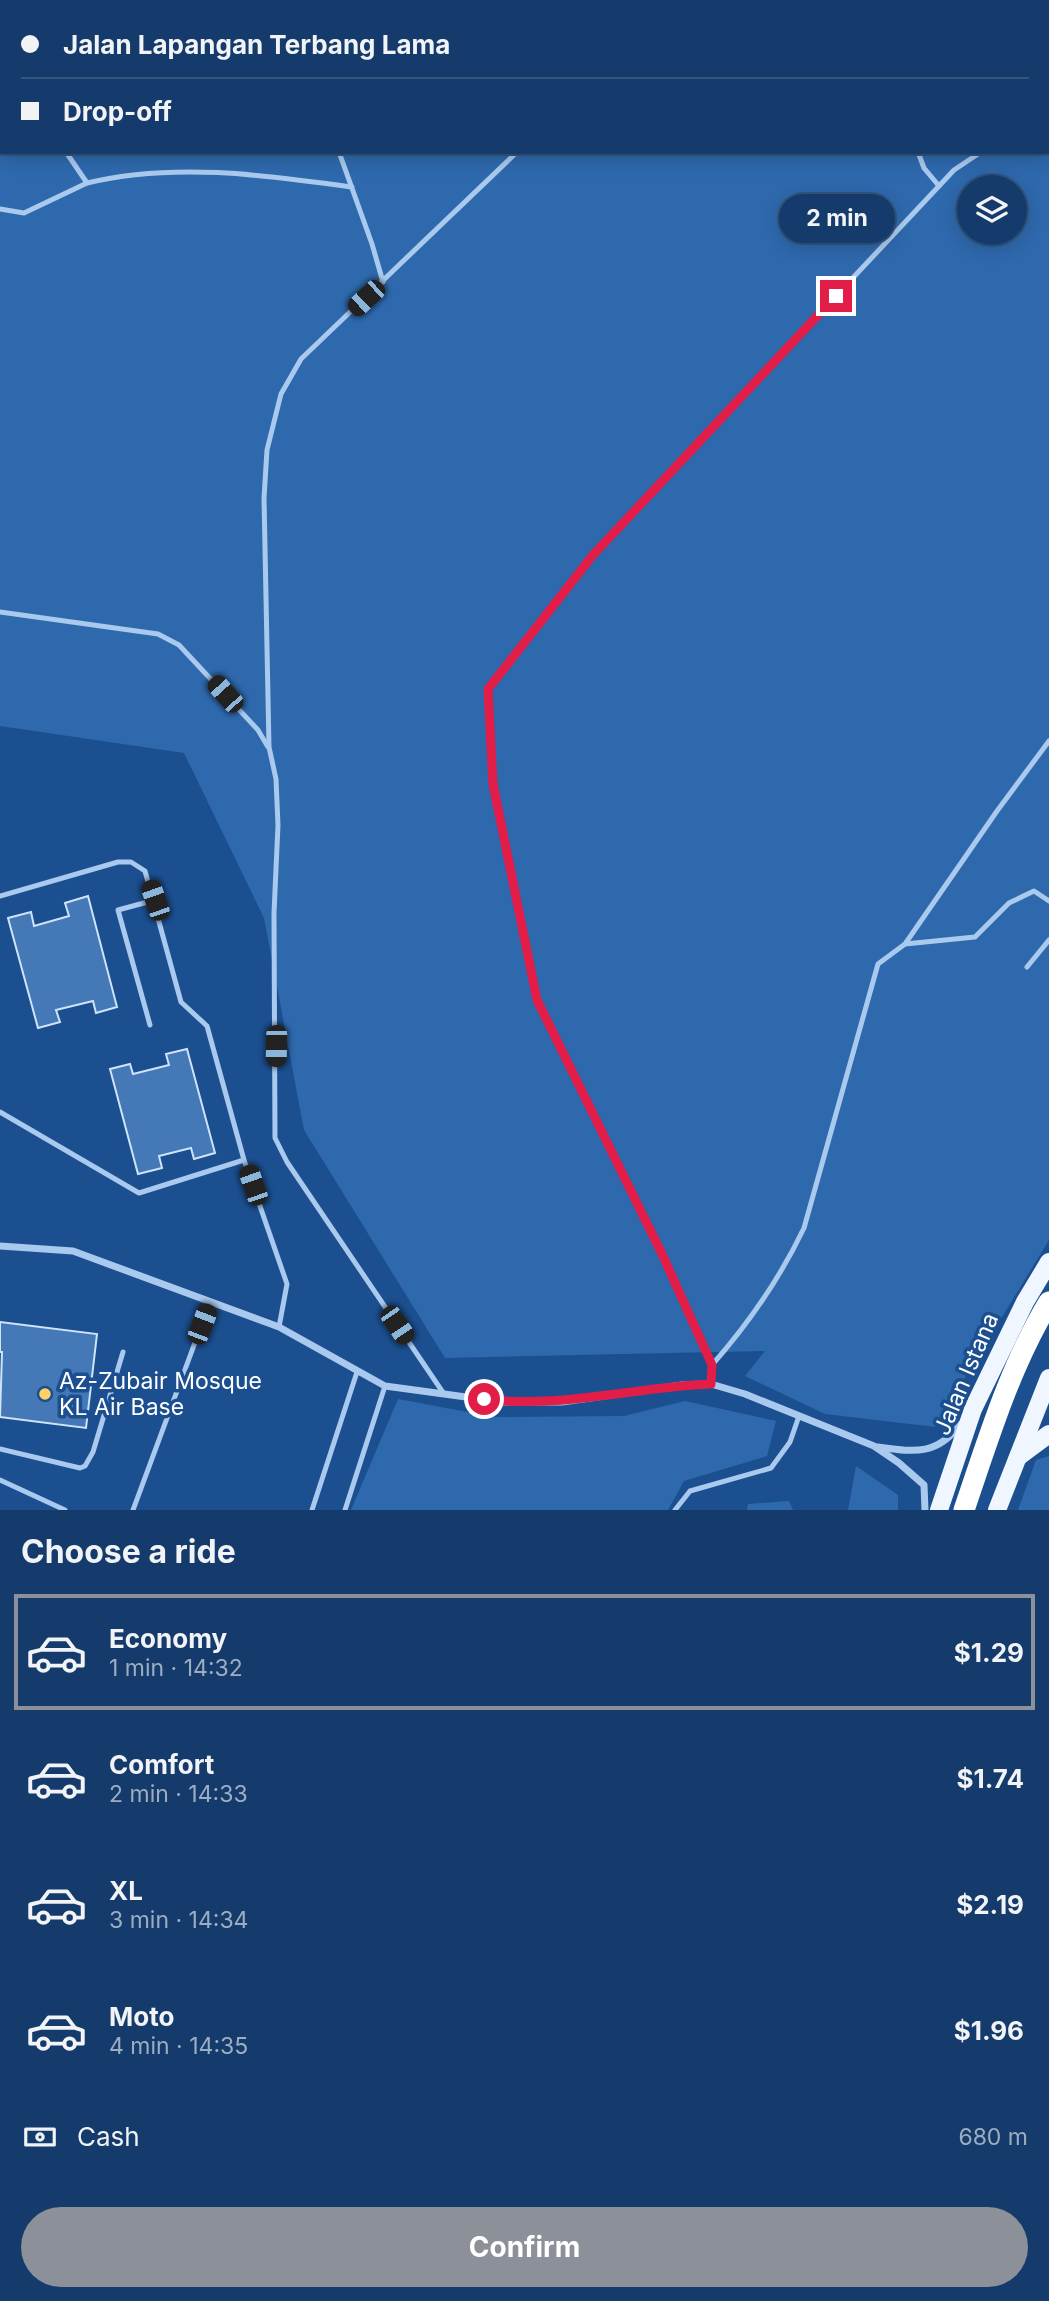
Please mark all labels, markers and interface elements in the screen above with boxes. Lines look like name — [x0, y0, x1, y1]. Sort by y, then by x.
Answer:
text: Jalan Lapangan Terbang Lama — [63, 29, 450, 60]
text: Drop-off — [63, 96, 172, 127]
map controls — [957, 175, 1027, 245]
button: layers — [957, 175, 1027, 245]
callout: 2 min — [778, 194, 894, 244]
text: 2 min — [806, 204, 868, 232]
car — [344, 276, 389, 320]
route end — [820, 280, 852, 312]
car — [204, 671, 247, 717]
car — [139, 877, 172, 923]
car — [266, 1025, 287, 1067]
car — [237, 1162, 270, 1208]
car — [185, 1301, 220, 1347]
car — [377, 1302, 418, 1348]
street label: Jalan Istana — [928, 1309, 1004, 1439]
place label: Az-Zubair Mosque KL Air Base — [59, 1367, 262, 1421]
route start — [468, 1383, 500, 1415]
marker: Az-Zubair Mosque KL Air Base — [37, 1386, 53, 1402]
text: Choose a ride — [21, 1532, 236, 1571]
icon: car — [25, 1621, 88, 1684]
text: Economy — [109, 1623, 227, 1654]
text: $1.29 — [954, 1637, 1024, 1668]
text: 1 min · 14:32 — [109, 1654, 243, 1682]
icon: car — [25, 1747, 88, 1810]
text: Comfort — [109, 1749, 214, 1780]
text: $1.74 — [957, 1763, 1024, 1794]
text: 2 min · 14:33 — [109, 1780, 248, 1808]
icon: car — [25, 1873, 88, 1936]
text: XL — [109, 1875, 143, 1906]
text: $2.19 — [956, 1889, 1024, 1920]
text: 3 min · 14:34 — [109, 1906, 248, 1934]
icon: car — [25, 1999, 88, 2062]
text: Moto — [109, 2001, 174, 2032]
text: $1.96 — [954, 2015, 1024, 2046]
text: 4 min · 14:35 — [109, 2032, 248, 2060]
icon: cash — [21, 2118, 59, 2156]
text: Cash — [77, 2121, 140, 2152]
text: 680 m — [958, 2123, 1028, 2151]
button: Confirm — [21, 2207, 1028, 2287]

